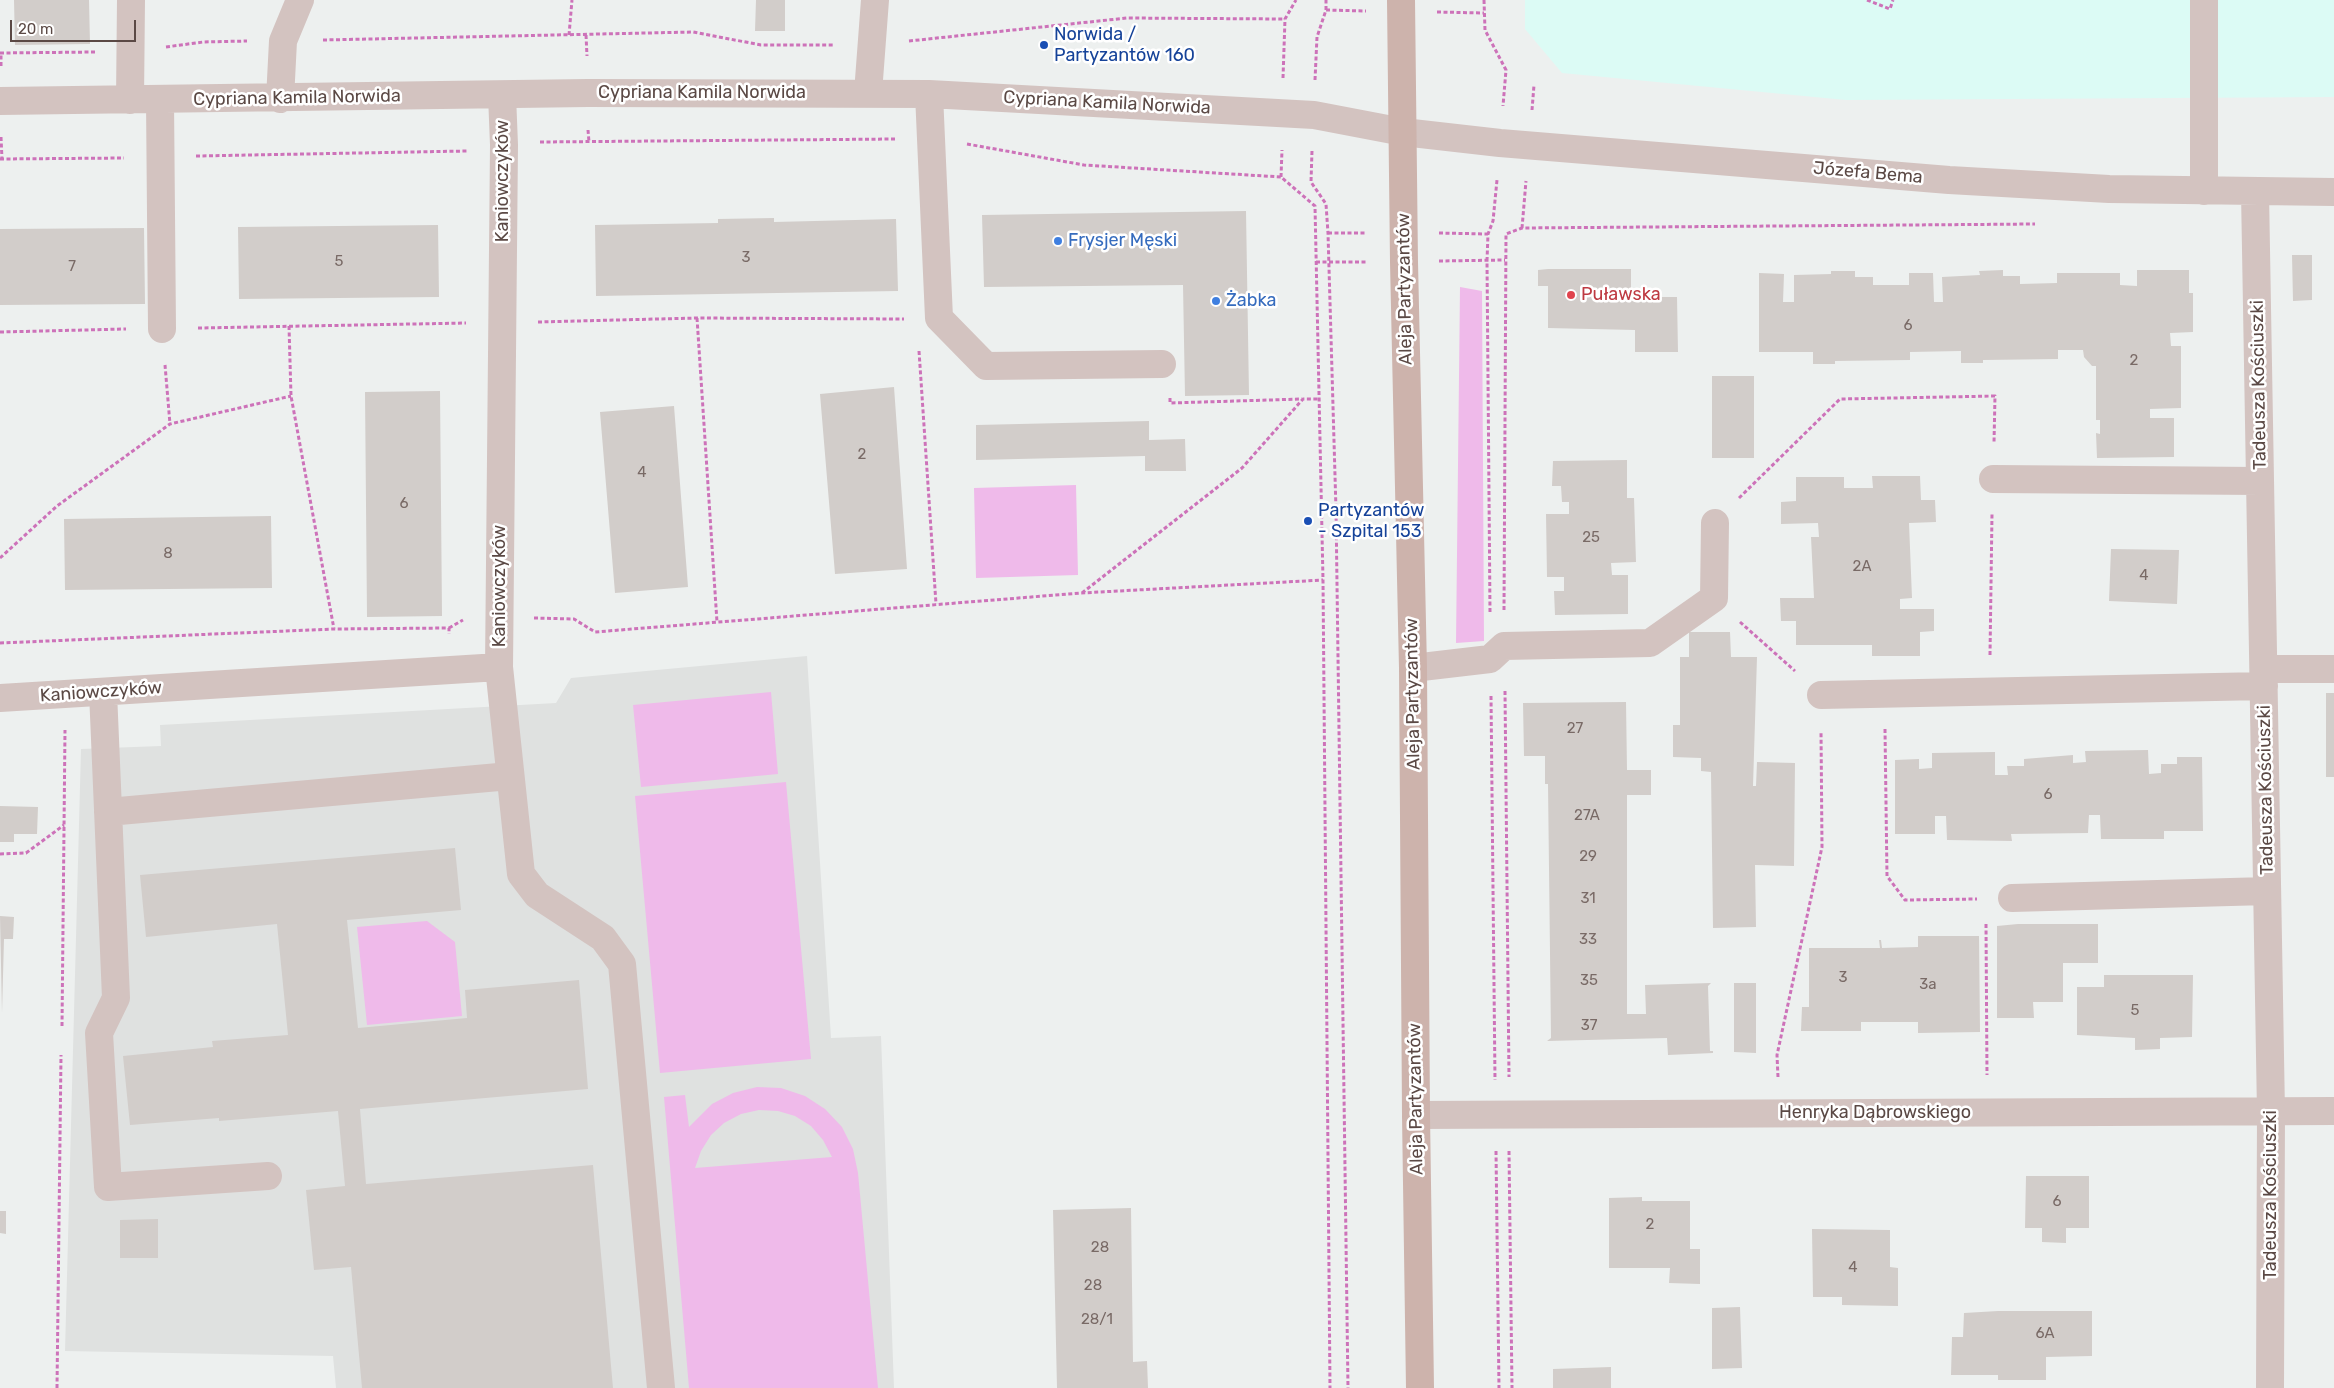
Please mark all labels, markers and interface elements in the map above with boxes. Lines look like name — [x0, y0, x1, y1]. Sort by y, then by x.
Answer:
scale bar — [12, 10, 139, 42]
text: 20 m — [18, 20, 53, 38]
place label: Norwida / Partyzantów 160 — [1054, 24, 1195, 66]
marker: Norwida / Partyzantów 160 — [1038, 39, 1050, 51]
street label: Cypriana Kamila Norwida — [598, 82, 806, 104]
street label: Cypriana Kamila Norwida — [193, 85, 401, 111]
street label: Cypriana Kamila Norwida — [1003, 87, 1211, 119]
street label: Kaniowczyków — [492, 120, 514, 242]
street label: Józefa Bema — [1812, 157, 1924, 189]
street label: Aleja Partyzantów — [1393, 213, 1417, 365]
place label: Frysjer Męski — [1068, 230, 1177, 252]
marker: Frysjer Męski — [1052, 235, 1064, 247]
house number: 3 — [741, 249, 751, 267]
house number: 5 — [335, 253, 343, 271]
house number: 7 — [68, 258, 76, 276]
place label: Puławska — [1581, 284, 1661, 306]
marker: Puławska — [1565, 289, 1577, 301]
place label: Żabka — [1226, 290, 1276, 312]
marker: Żabka — [1210, 295, 1222, 307]
street label: Tadeusza Kościuszki — [2247, 300, 2271, 470]
house number: 6 — [1903, 317, 1913, 335]
house number: 2 — [2130, 352, 2138, 370]
house number: 2 — [858, 446, 866, 464]
house number: 4 — [637, 464, 647, 482]
house number: 6 — [399, 495, 409, 513]
place label: Partyzantów - Szpital 153 — [1318, 500, 1425, 542]
marker: Partyzantów - Szpital 153 — [1302, 515, 1314, 527]
street label: Kaniowczyków — [489, 525, 511, 647]
house number: 25 — [1582, 529, 1600, 547]
house number: 8 — [163, 545, 173, 563]
house number: 2A — [1853, 558, 1871, 576]
house number: 4 — [2139, 567, 2149, 585]
street label: Aleja Partyzantów — [1401, 618, 1425, 770]
street label: Kaniowczyków — [39, 677, 163, 707]
street label: Tadeusza Kościuszki — [2254, 705, 2278, 875]
house number: 27 — [1567, 720, 1583, 738]
house number: 6 — [2043, 786, 2053, 804]
house number: 27A — [1574, 807, 1600, 825]
house number: 29 — [1579, 848, 1597, 866]
house number: 31 — [1580, 890, 1596, 908]
house number: 33 — [1579, 931, 1597, 949]
house number: 3 — [1838, 969, 1848, 987]
house number: 35 — [1580, 972, 1598, 990]
house number: 3a — [1919, 976, 1937, 994]
house number: 5 — [2131, 1002, 2139, 1020]
house number: 37 — [1581, 1017, 1597, 1035]
street label: Aleja Partyzantów — [1404, 1023, 1428, 1175]
street label: Henryka Dąbrowskiego — [1779, 1102, 1971, 1124]
street label: Tadeusza Kościuszki — [2260, 1110, 2282, 1280]
house number: 6 — [2052, 1193, 2062, 1211]
house number: 2 — [1646, 1216, 1654, 1234]
house number: 28 — [1091, 1239, 1109, 1257]
house number: 4 — [1848, 1259, 1858, 1277]
house number: 28 — [1084, 1277, 1102, 1295]
house number: 28/1 — [1081, 1311, 1113, 1329]
house number: 6A — [2035, 1325, 2055, 1343]

